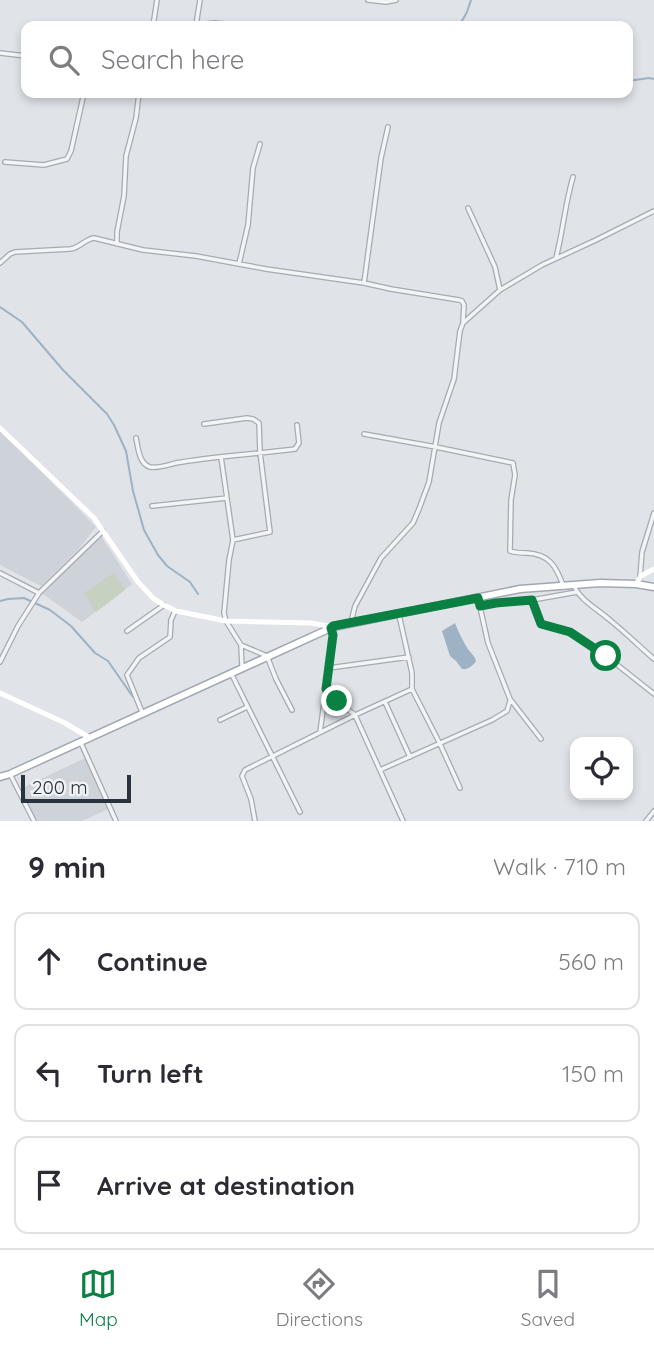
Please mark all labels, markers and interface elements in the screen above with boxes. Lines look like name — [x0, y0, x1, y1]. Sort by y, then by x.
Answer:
search box — [21, 21, 633, 98]
icon: search — [45, 41, 83, 79]
text: Search here — [101, 43, 245, 76]
route start — [590, 640, 621, 671]
route end — [321, 685, 352, 716]
map controls — [570, 737, 633, 800]
button: locate — [570, 737, 633, 800]
scale bar — [21, 772, 131, 804]
text: 200 m — [32, 775, 88, 799]
text: 9 min — [28, 848, 106, 886]
text: Walk · 710 m — [493, 852, 626, 881]
icon: ahead — [30, 942, 68, 980]
text: Continue — [97, 945, 208, 978]
text: 560 m — [558, 947, 624, 976]
icon: left — [30, 1054, 68, 1092]
text: Turn left — [97, 1057, 204, 1090]
text: 150 m — [562, 1059, 624, 1088]
icon: arrive — [30, 1166, 68, 1204]
text: Arrive at destination — [97, 1169, 355, 1202]
tab: Map — [79, 1265, 118, 1331]
tab: Directions — [276, 1265, 363, 1331]
tab: Saved — [521, 1265, 575, 1331]

